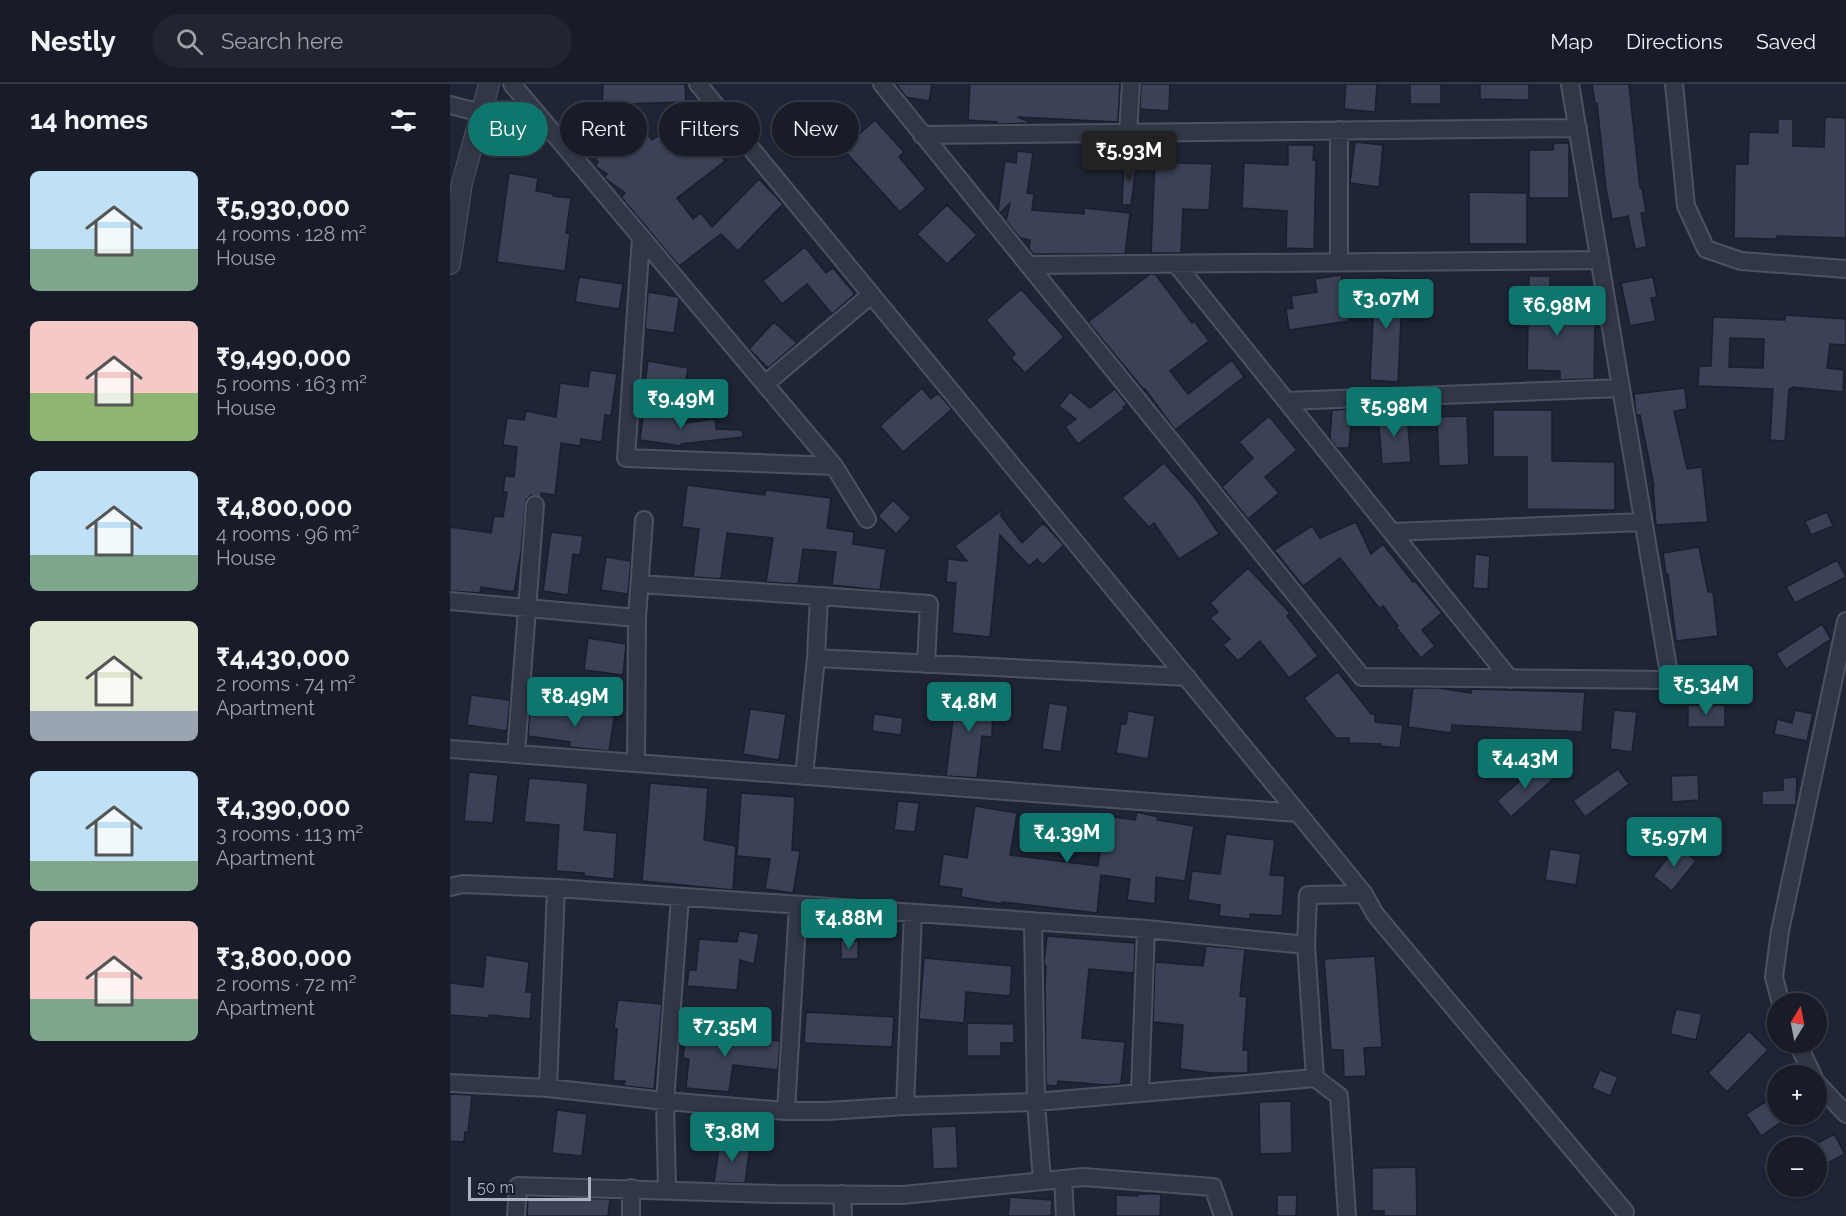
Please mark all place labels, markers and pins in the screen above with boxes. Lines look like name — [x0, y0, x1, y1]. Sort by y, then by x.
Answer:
pin: ₹5.93M — [1080, 131, 1178, 182]
pin: ₹3.07M — [1337, 279, 1435, 330]
pin: ₹6.98M — [1508, 286, 1606, 337]
pin: ₹9.49M — [632, 379, 730, 430]
pin: ₹5.98M — [1345, 387, 1443, 438]
pin: ₹5.34M — [1657, 665, 1755, 716]
pin: ₹8.49M — [526, 677, 624, 728]
pin: ₹4.8M — [927, 682, 1011, 733]
pin: ₹4.43M — [1476, 739, 1574, 790]
pin: ₹4.39M — [1018, 813, 1116, 864]
pin: ₹5.97M — [1625, 817, 1723, 868]
pin: ₹4.88M — [800, 899, 898, 950]
pin: ₹7.35M — [676, 1007, 774, 1058]
pin: ₹3.8M — [690, 1112, 774, 1163]

